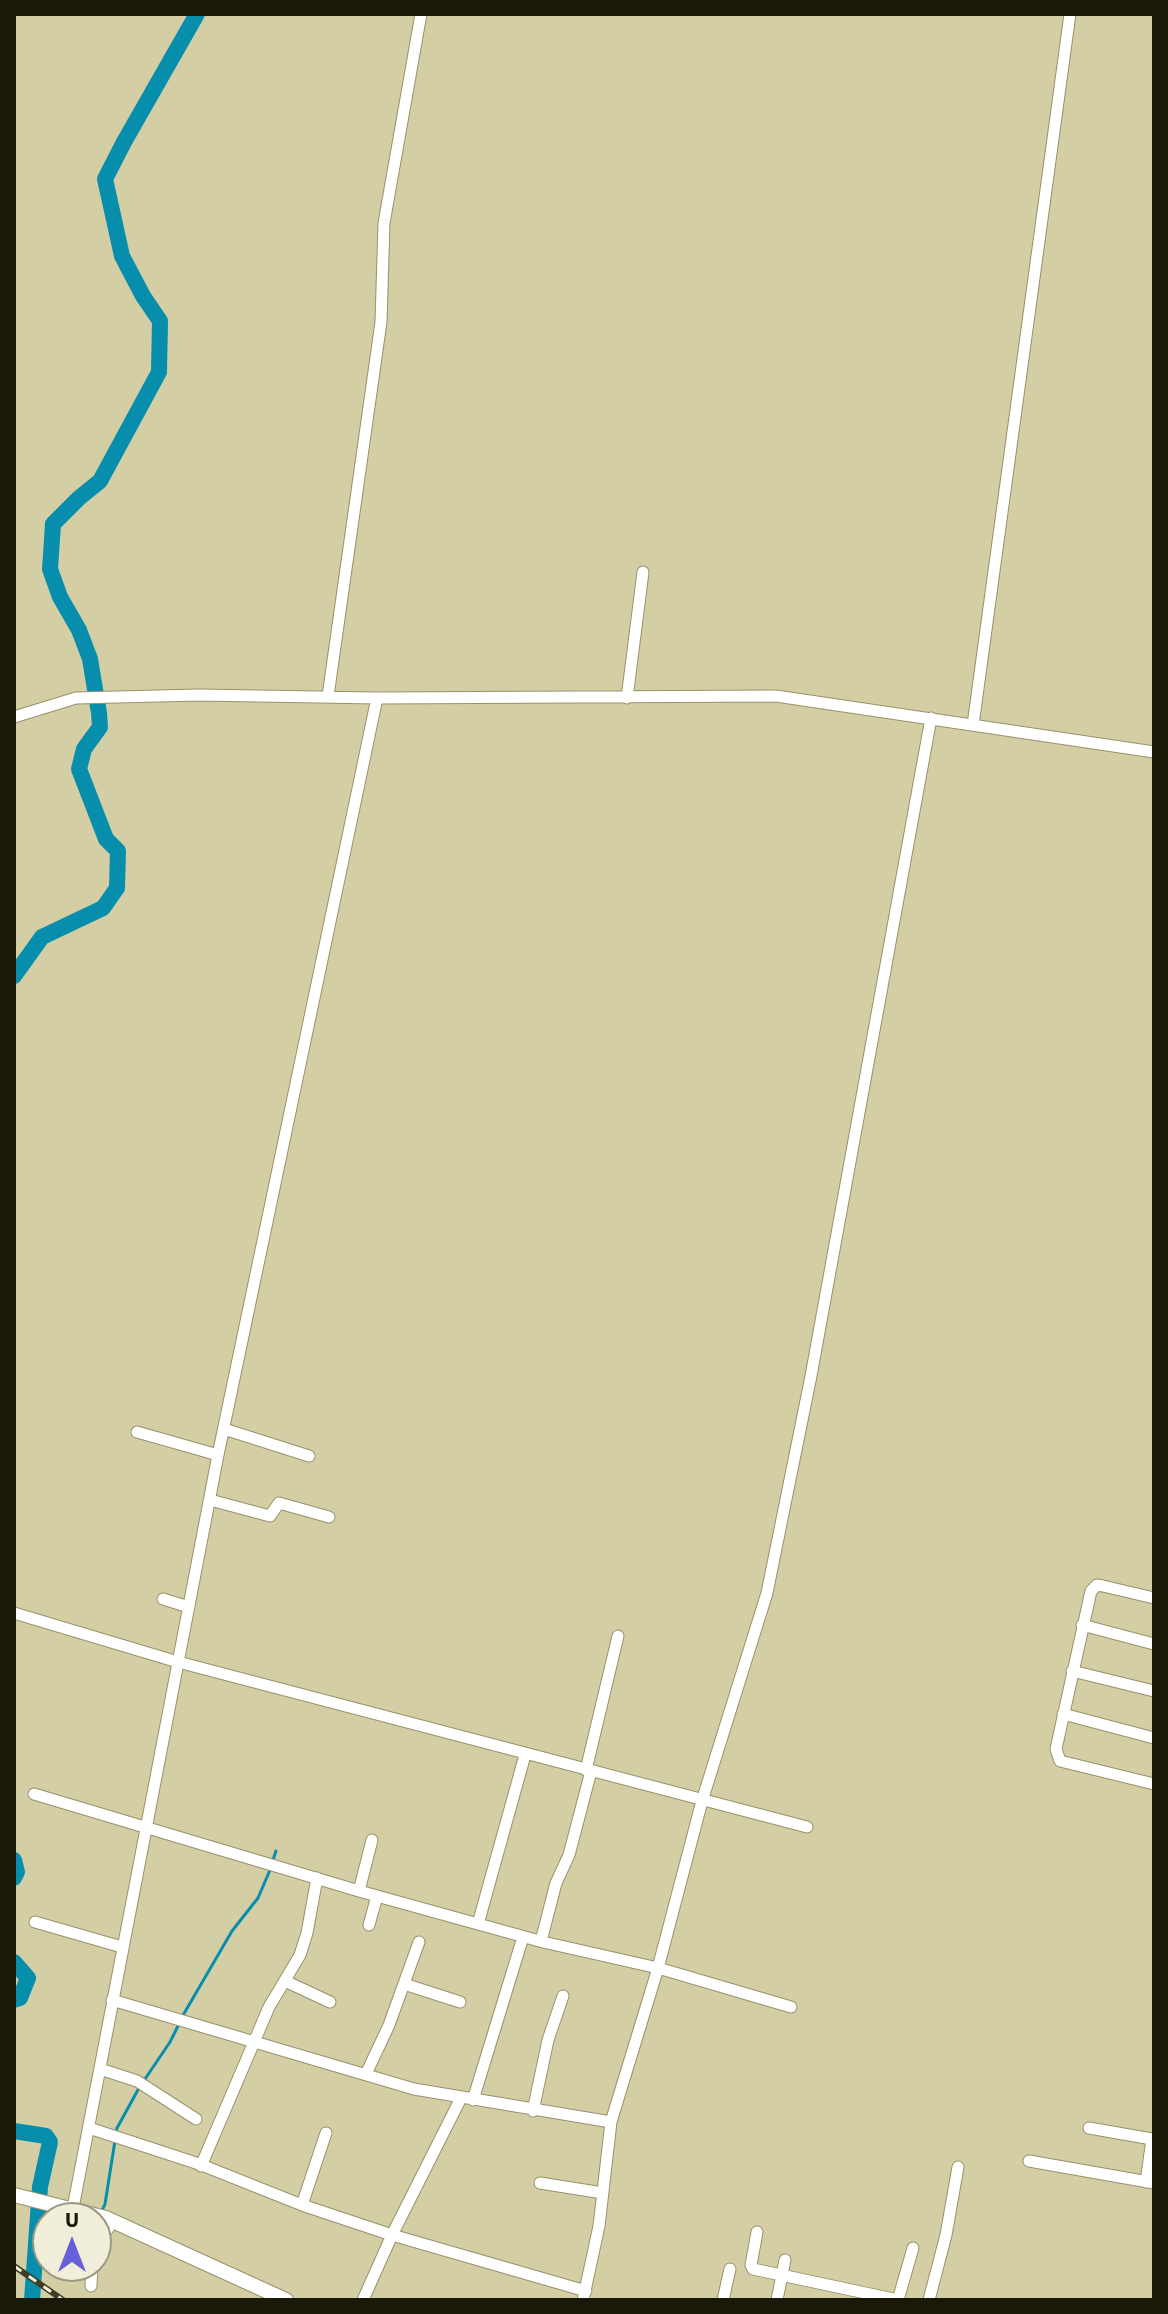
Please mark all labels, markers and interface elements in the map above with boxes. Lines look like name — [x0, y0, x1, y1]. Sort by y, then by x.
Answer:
north arrow — [32, 2202, 112, 2282]
text: U — [65, 2204, 79, 2236]

